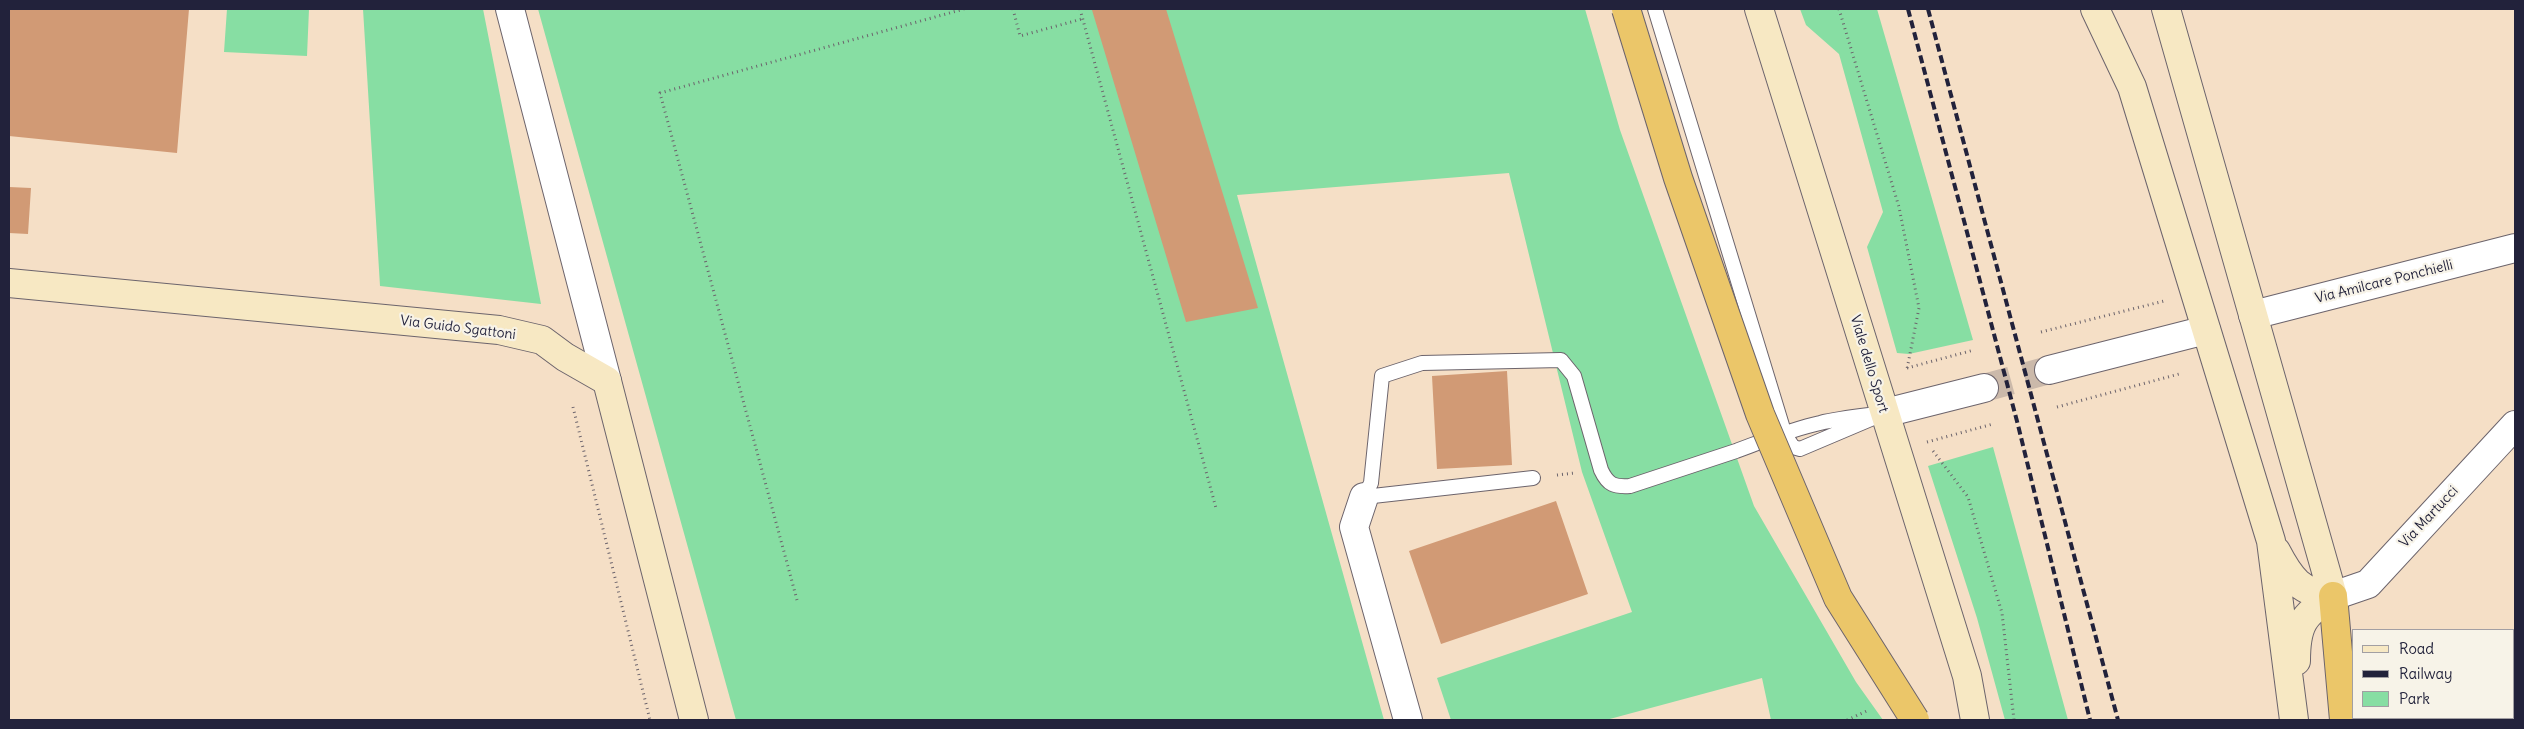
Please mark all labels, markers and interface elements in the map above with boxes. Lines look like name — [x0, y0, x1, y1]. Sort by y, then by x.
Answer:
street label: Via Amilcare Ponchielli — [2313, 257, 2455, 307]
street label: Via Guido Sgattoni — [399, 313, 517, 343]
street label: Viale dello Sport — [1846, 313, 1892, 415]
street label: Via Martucci — [2396, 483, 2462, 551]
legend — [2352, 629, 2514, 719]
text: Road — [2399, 639, 2434, 658]
text: Railway — [2399, 664, 2453, 683]
text: Park — [2399, 689, 2430, 708]

